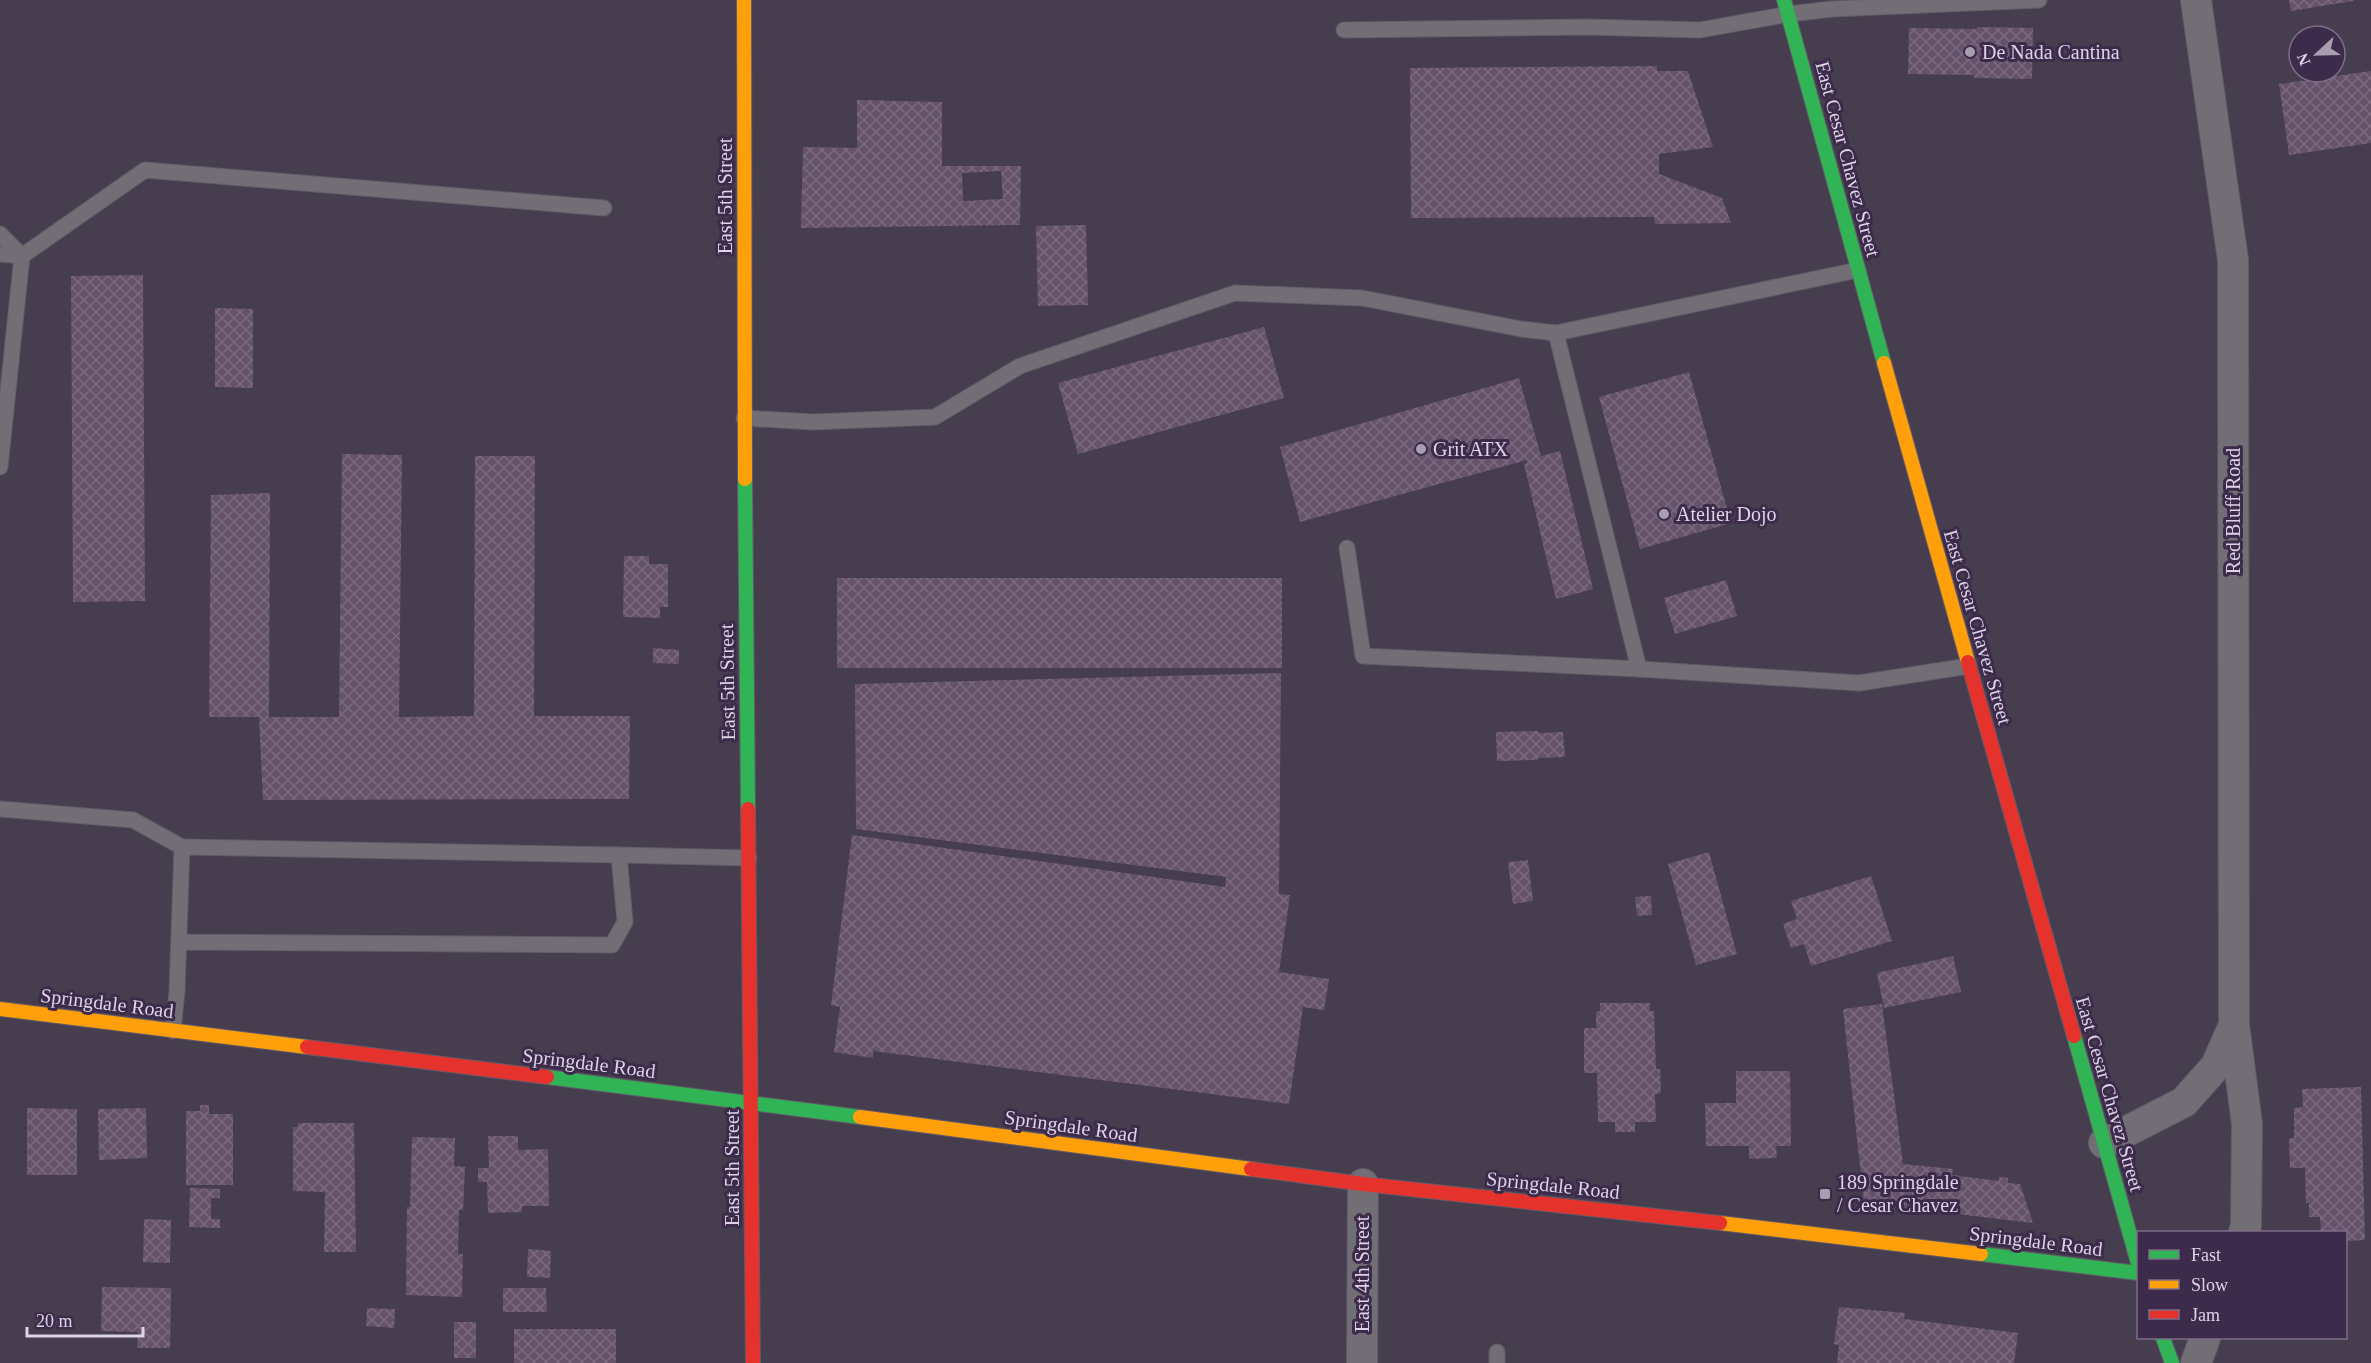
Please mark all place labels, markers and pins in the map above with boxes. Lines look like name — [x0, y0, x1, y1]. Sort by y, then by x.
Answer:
place label: De Nada Cantina — [1982, 41, 2120, 63]
marker: De Nada Cantina — [1963, 45, 1977, 59]
place label: Grit ATX — [1433, 438, 1509, 460]
marker: Grit ATX — [1414, 442, 1428, 456]
place label: Atelier Dojo — [1676, 503, 1777, 526]
marker: Atelier Dojo — [1657, 507, 1671, 521]
place label: 189 Springdale / Cesar Chavez — [1837, 1171, 1959, 1216]
marker: 189 Springdale / Cesar Chavez — [1818, 1187, 1832, 1201]

